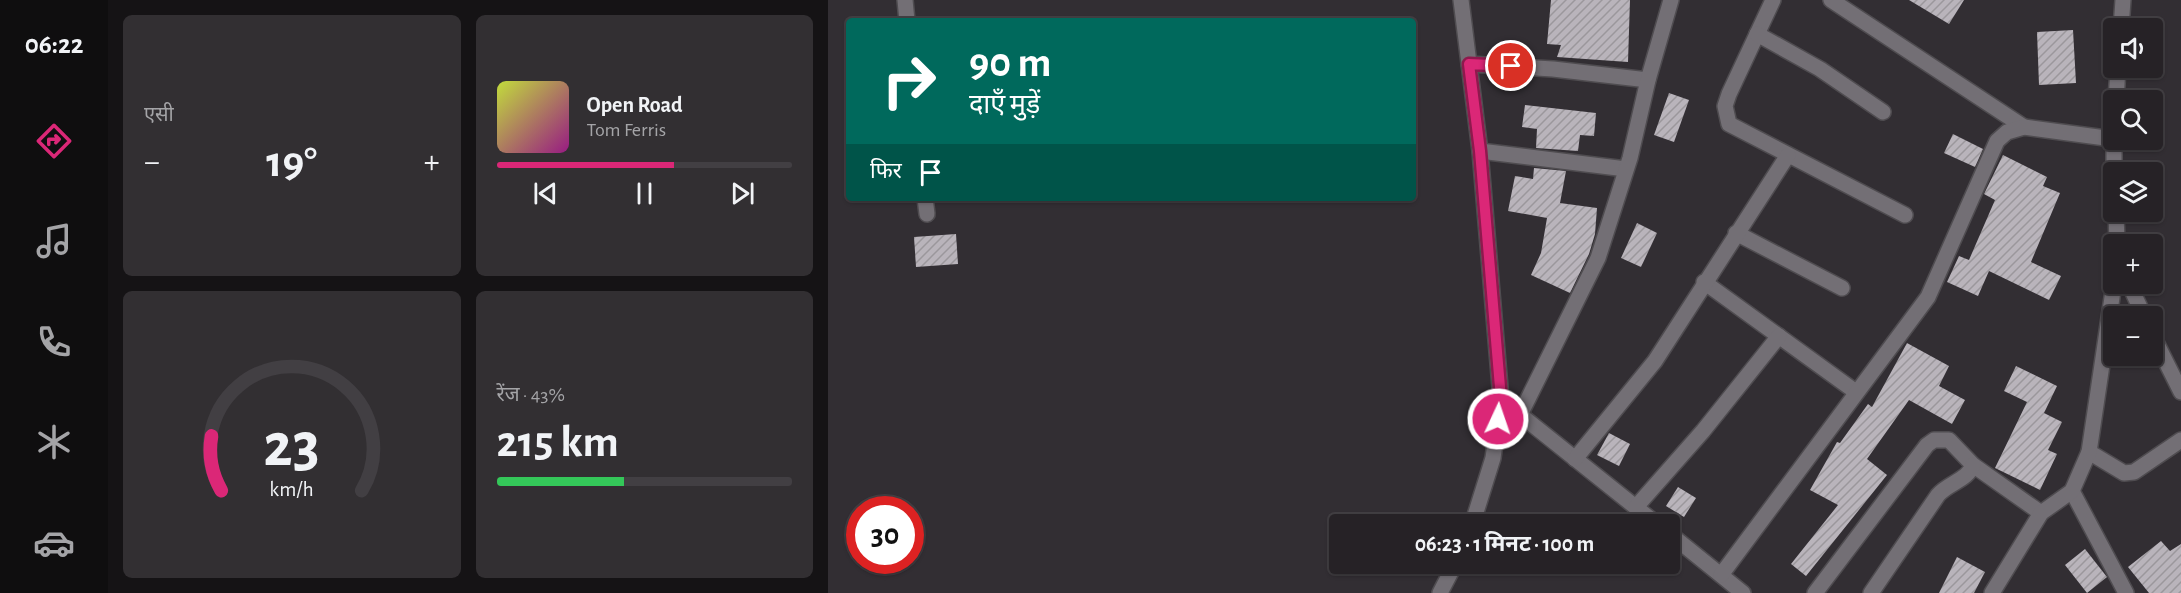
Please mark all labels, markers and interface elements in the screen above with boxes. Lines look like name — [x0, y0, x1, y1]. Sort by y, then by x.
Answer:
map controls — [2103, 18, 2163, 366]
button: sound — [2103, 18, 2163, 78]
text: 06:22 — [25, 31, 83, 58]
pin — [1485, 40, 1536, 91]
icon: right — [870, 42, 948, 120]
text: 90 m — [969, 42, 1051, 84]
icon: arrive — [1494, 49, 1527, 82]
button: search — [2103, 90, 2163, 150]
text: दाएँ मुड़ें — [969, 91, 1040, 118]
text: Open Road — [587, 94, 683, 116]
text: एसी — [144, 105, 174, 125]
icon: directions — [33, 120, 75, 162]
text: Tom Ferris — [587, 120, 666, 140]
text: 19° — [266, 140, 317, 185]
text: − — [144, 146, 160, 179]
text: + — [424, 146, 440, 179]
icon: arrive — [914, 156, 947, 189]
text: फिर — [870, 160, 902, 182]
button: layers — [2103, 162, 2163, 222]
icon: previous — [529, 177, 562, 210]
icon: pause — [628, 177, 661, 210]
icon: next — [726, 177, 759, 210]
icon: music — [33, 220, 75, 262]
button: + — [2103, 234, 2163, 294]
button: − — [2103, 306, 2163, 366]
icon: phone — [33, 321, 75, 363]
text: रेंज · 43% — [497, 385, 565, 405]
position arrow — [1466, 387, 1530, 451]
text: 23 — [264, 415, 320, 477]
text: 215 km — [497, 420, 619, 465]
icon: climate — [33, 421, 75, 463]
text: km/h — [270, 480, 314, 501]
speed limit sign: 30 — [846, 496, 924, 574]
icon: car — [33, 522, 75, 564]
text: 06:23 · 1 मिनट · 100 m — [1415, 533, 1594, 555]

